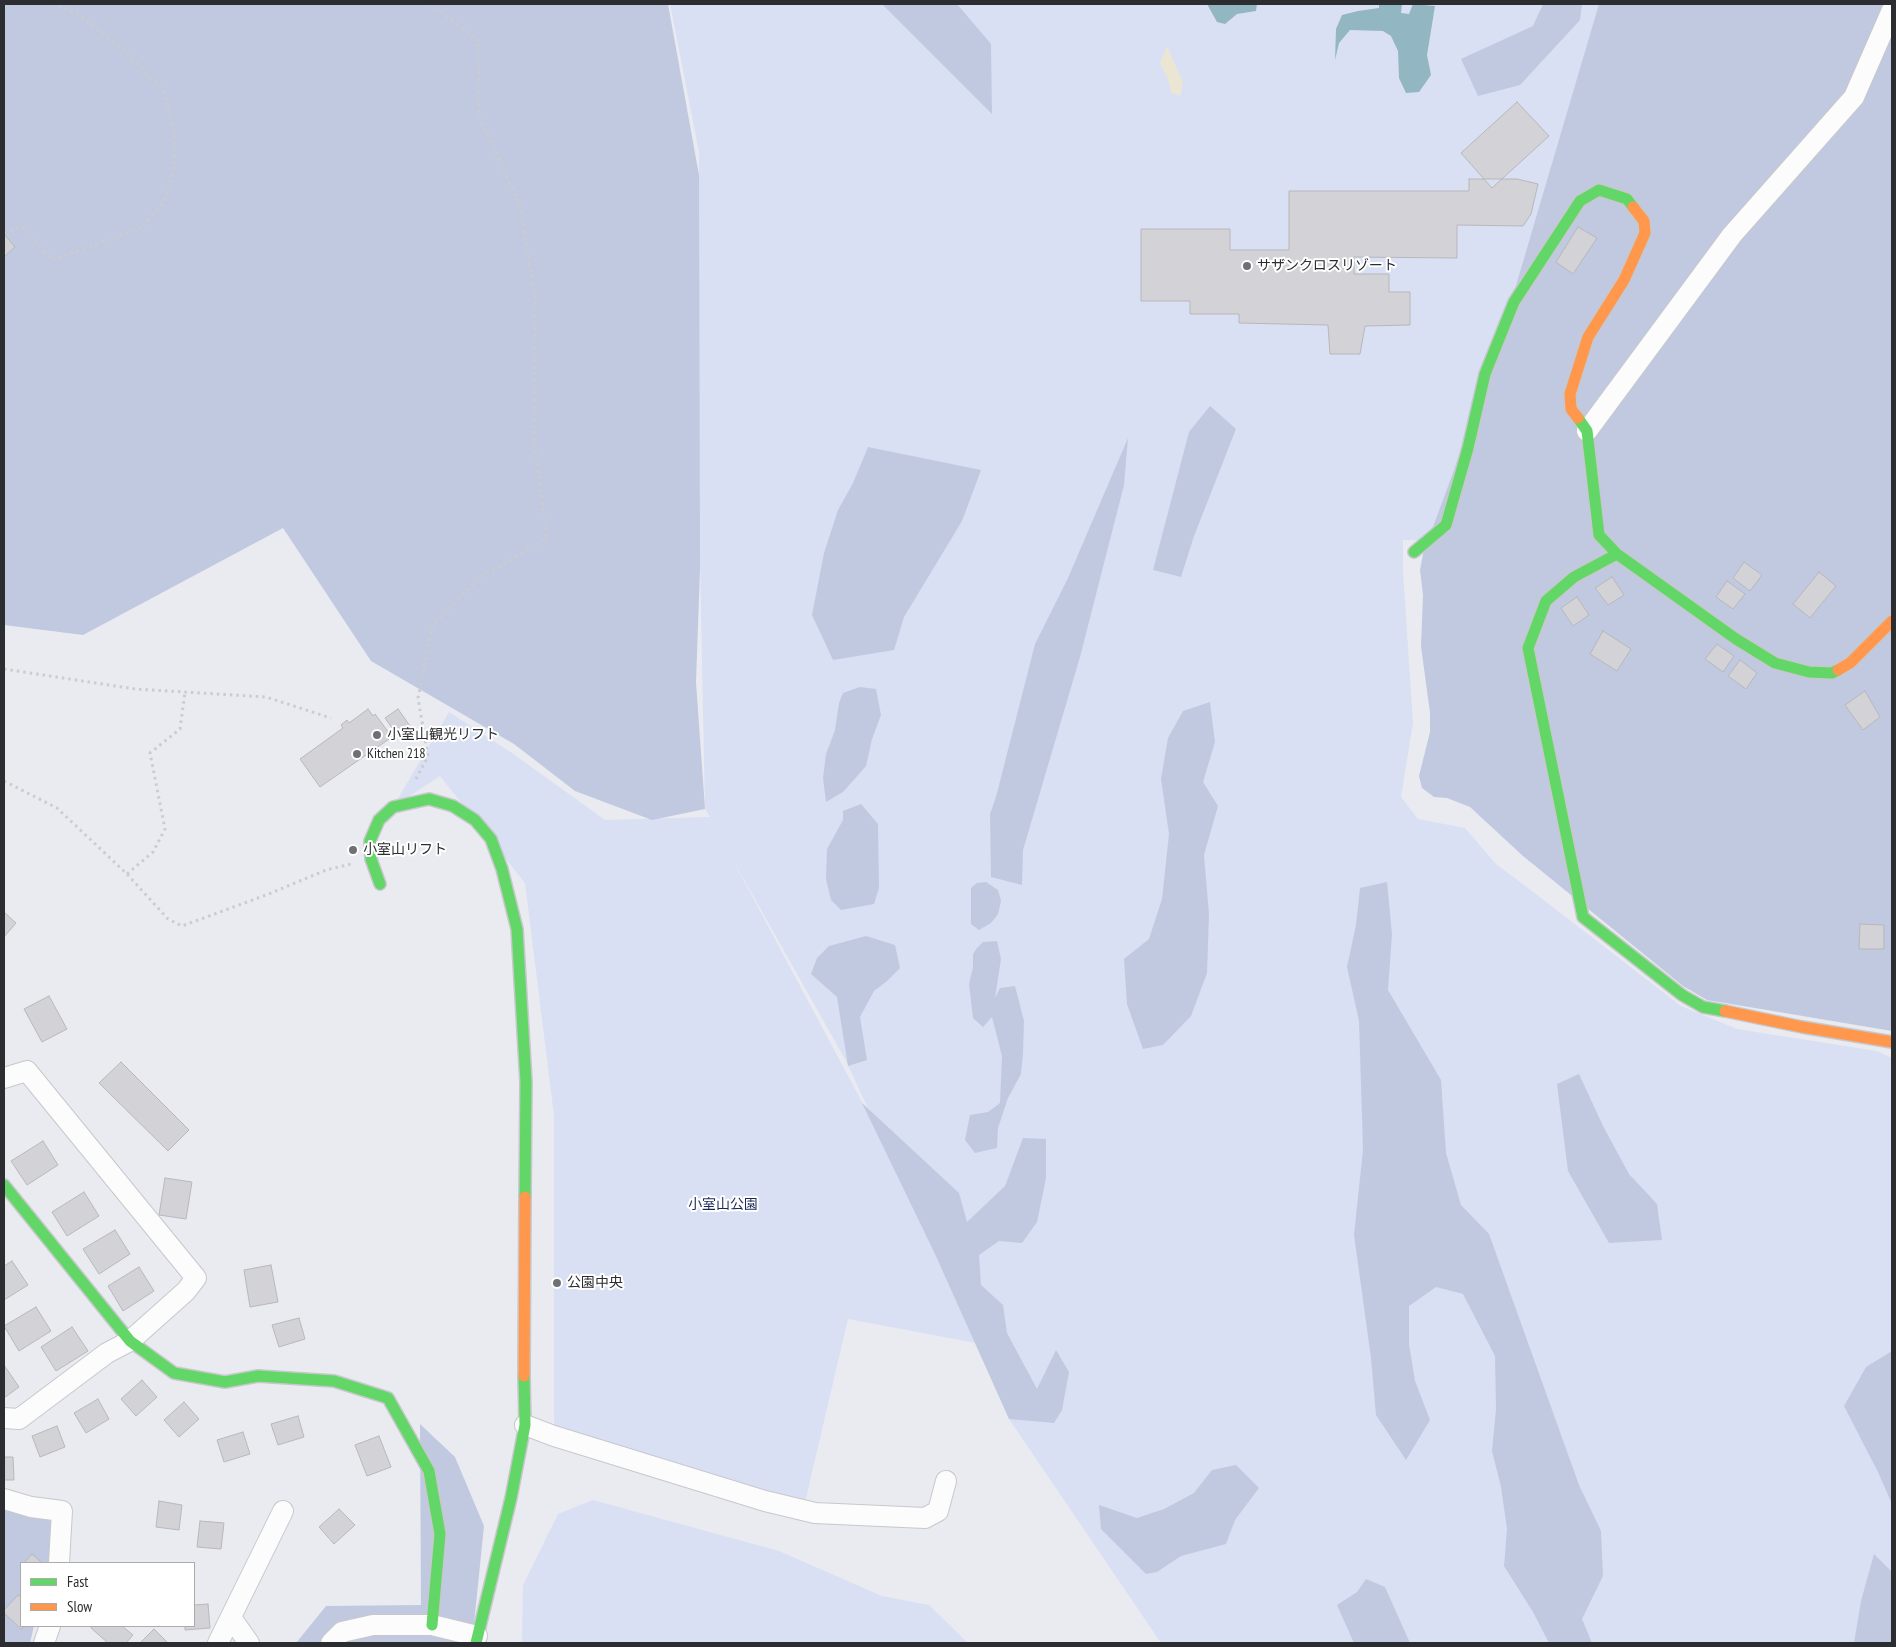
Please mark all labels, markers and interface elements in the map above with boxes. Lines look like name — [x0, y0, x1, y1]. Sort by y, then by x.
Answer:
place label: サザンクロスリゾート — [1257, 258, 1397, 274]
marker: サザンクロスリゾート — [1241, 260, 1253, 272]
place label: 小室山観光リフト — [387, 727, 499, 743]
marker: 小室山観光リフト — [371, 729, 383, 741]
place label: Kitchen 218 — [367, 746, 426, 762]
marker: Kitchen 218 — [351, 748, 363, 760]
place label: 小室山リフト — [363, 842, 447, 858]
marker: 小室山リフト — [347, 844, 359, 856]
park label: 小室山公園 — [688, 1197, 758, 1213]
place label: 公園中央 — [567, 1275, 623, 1291]
marker: 公園中央 — [551, 1277, 563, 1289]
legend — [20, 1562, 195, 1627]
text: Fast — [67, 1572, 88, 1591]
text: Slow — [67, 1597, 92, 1616]

